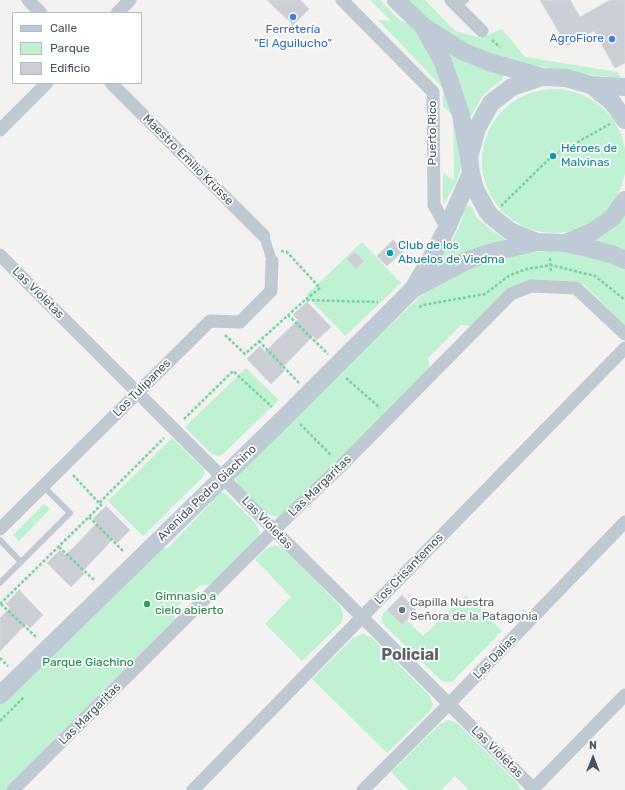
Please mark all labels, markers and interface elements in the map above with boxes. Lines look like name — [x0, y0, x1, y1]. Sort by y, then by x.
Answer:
legend — [12, 12, 142, 84]
marker: Ferretería "El Aguilucho" — [288, 12, 298, 22]
text: Calle — [50, 21, 77, 35]
place label: Ferretería "El Aguilucho" — [254, 23, 332, 51]
place label: AgroFiore — [550, 32, 604, 46]
marker: AgroFiore — [607, 34, 617, 44]
text: Parque — [50, 41, 90, 55]
text: Edificio — [50, 61, 90, 75]
street label: Puerto Rico — [426, 100, 440, 166]
street label: Maestro Emilio Krüsse — [140, 112, 236, 208]
place label: Héroes de Malvinas — [561, 142, 617, 170]
marker: Héroes de Malvinas — [548, 151, 558, 161]
place label: Club de los Abuelos de Viedma — [398, 239, 505, 267]
marker: Club de los Abuelos de Viedma — [385, 248, 395, 258]
street label: Las Violetas — [9, 264, 67, 322]
street label: Los Tulipanes — [110, 356, 174, 420]
street label: Avenida Pedro Giachino — [154, 442, 260, 544]
street label: Las Margaritas — [286, 452, 354, 520]
street label: Las Violetas — [239, 494, 295, 552]
street label: Los Crisantemos — [372, 531, 446, 607]
place label: Gimnasio a cielo abierto — [155, 590, 224, 618]
place label: Capilla Nuestra Señora de la Patagonia — [410, 596, 538, 624]
marker: Gimnasio a cielo abierto — [142, 599, 152, 609]
marker: Capilla Nuestra Señora de la Patagonia — [397, 605, 407, 615]
street label: Las Dalias — [470, 632, 520, 682]
district label: Policial — [381, 645, 439, 665]
park label: Parque Giachino — [42, 656, 134, 670]
street label: Las Margaritas — [56, 680, 124, 748]
street label: Las Violetas — [468, 723, 526, 781]
north arrow — [573, 738, 613, 778]
text: N — [589, 739, 597, 752]

